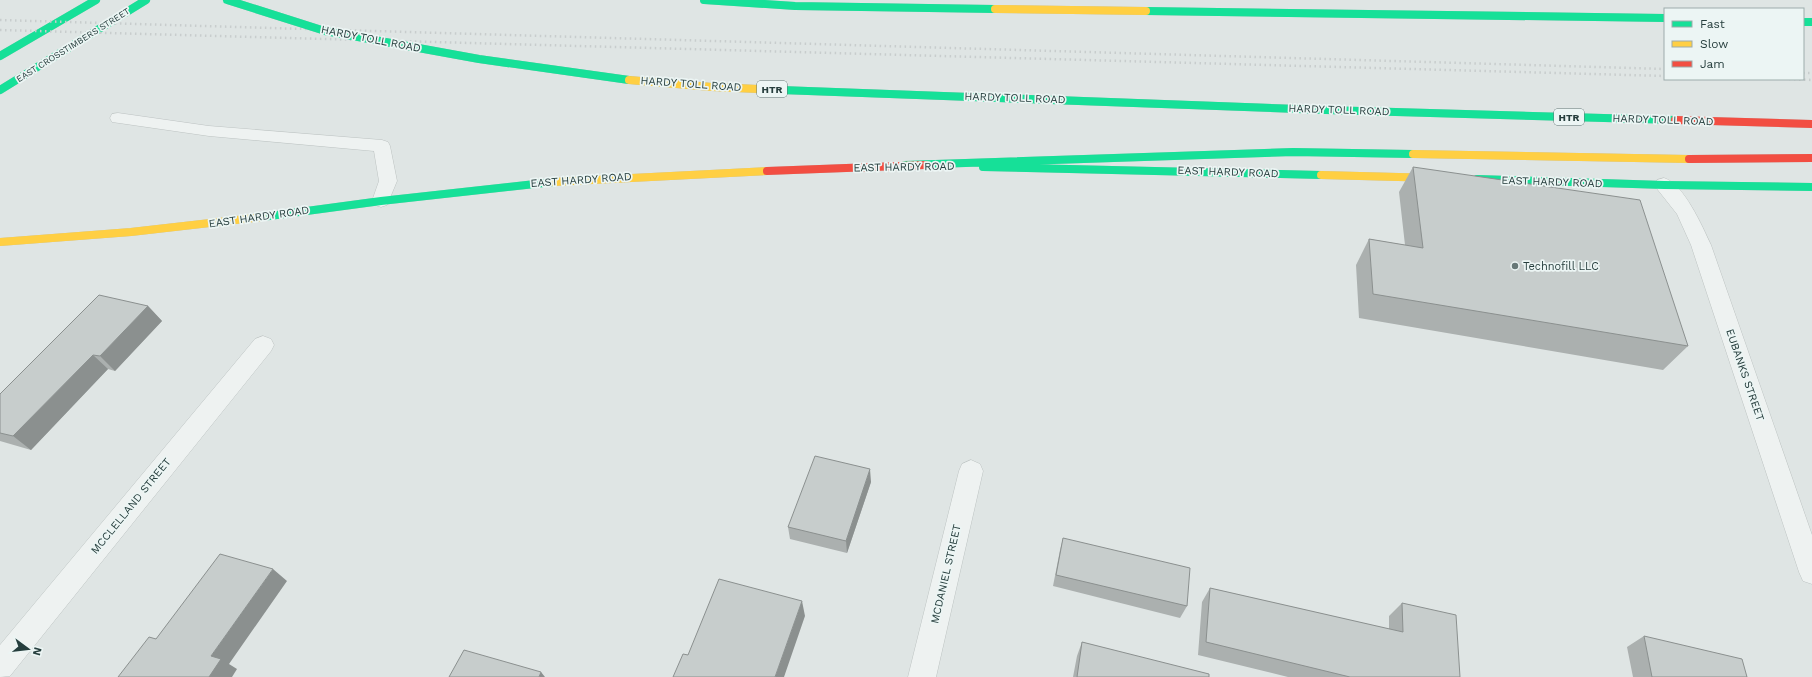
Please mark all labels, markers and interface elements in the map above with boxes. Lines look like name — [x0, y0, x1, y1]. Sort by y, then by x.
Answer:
street label: EAST CROSSTIMBERS STREET — [15, 6, 132, 84]
legend — [1664, 8, 1804, 80]
text: Fast — [1700, 17, 1725, 31]
street label: HARDY TOLL ROAD — [320, 23, 422, 55]
text: Slow — [1700, 37, 1728, 51]
text: Jam — [1700, 57, 1725, 71]
street label: HARDY TOLL ROAD — [640, 74, 742, 94]
road number: HTR — [757, 81, 787, 97]
street label: HARDY TOLL ROAD — [964, 90, 1066, 106]
street label: HARDY TOLL ROAD — [1288, 102, 1390, 118]
road number: HTR — [1554, 109, 1584, 125]
street label: HARDY TOLL ROAD — [1612, 112, 1714, 128]
street label: EAST HARDY ROAD — [853, 160, 955, 174]
street label: EAST HARDY ROAD — [1177, 164, 1279, 180]
street label: EAST HARDY ROAD — [530, 170, 632, 190]
street label: EAST HARDY ROAD — [1501, 174, 1603, 190]
street label: EAST HARDY ROAD — [208, 204, 310, 230]
place label: Technofill LLC — [1523, 260, 1599, 273]
marker: Technofill LLC — [1510, 261, 1520, 271]
street label: EUBANKS STREET — [1723, 327, 1767, 423]
street label: MCCLELLAND STREET — [88, 455, 174, 557]
street label: MCDANIEL STREET — [928, 523, 964, 625]
north arrow — [8, 629, 48, 669]
text: N — [30, 646, 45, 657]

